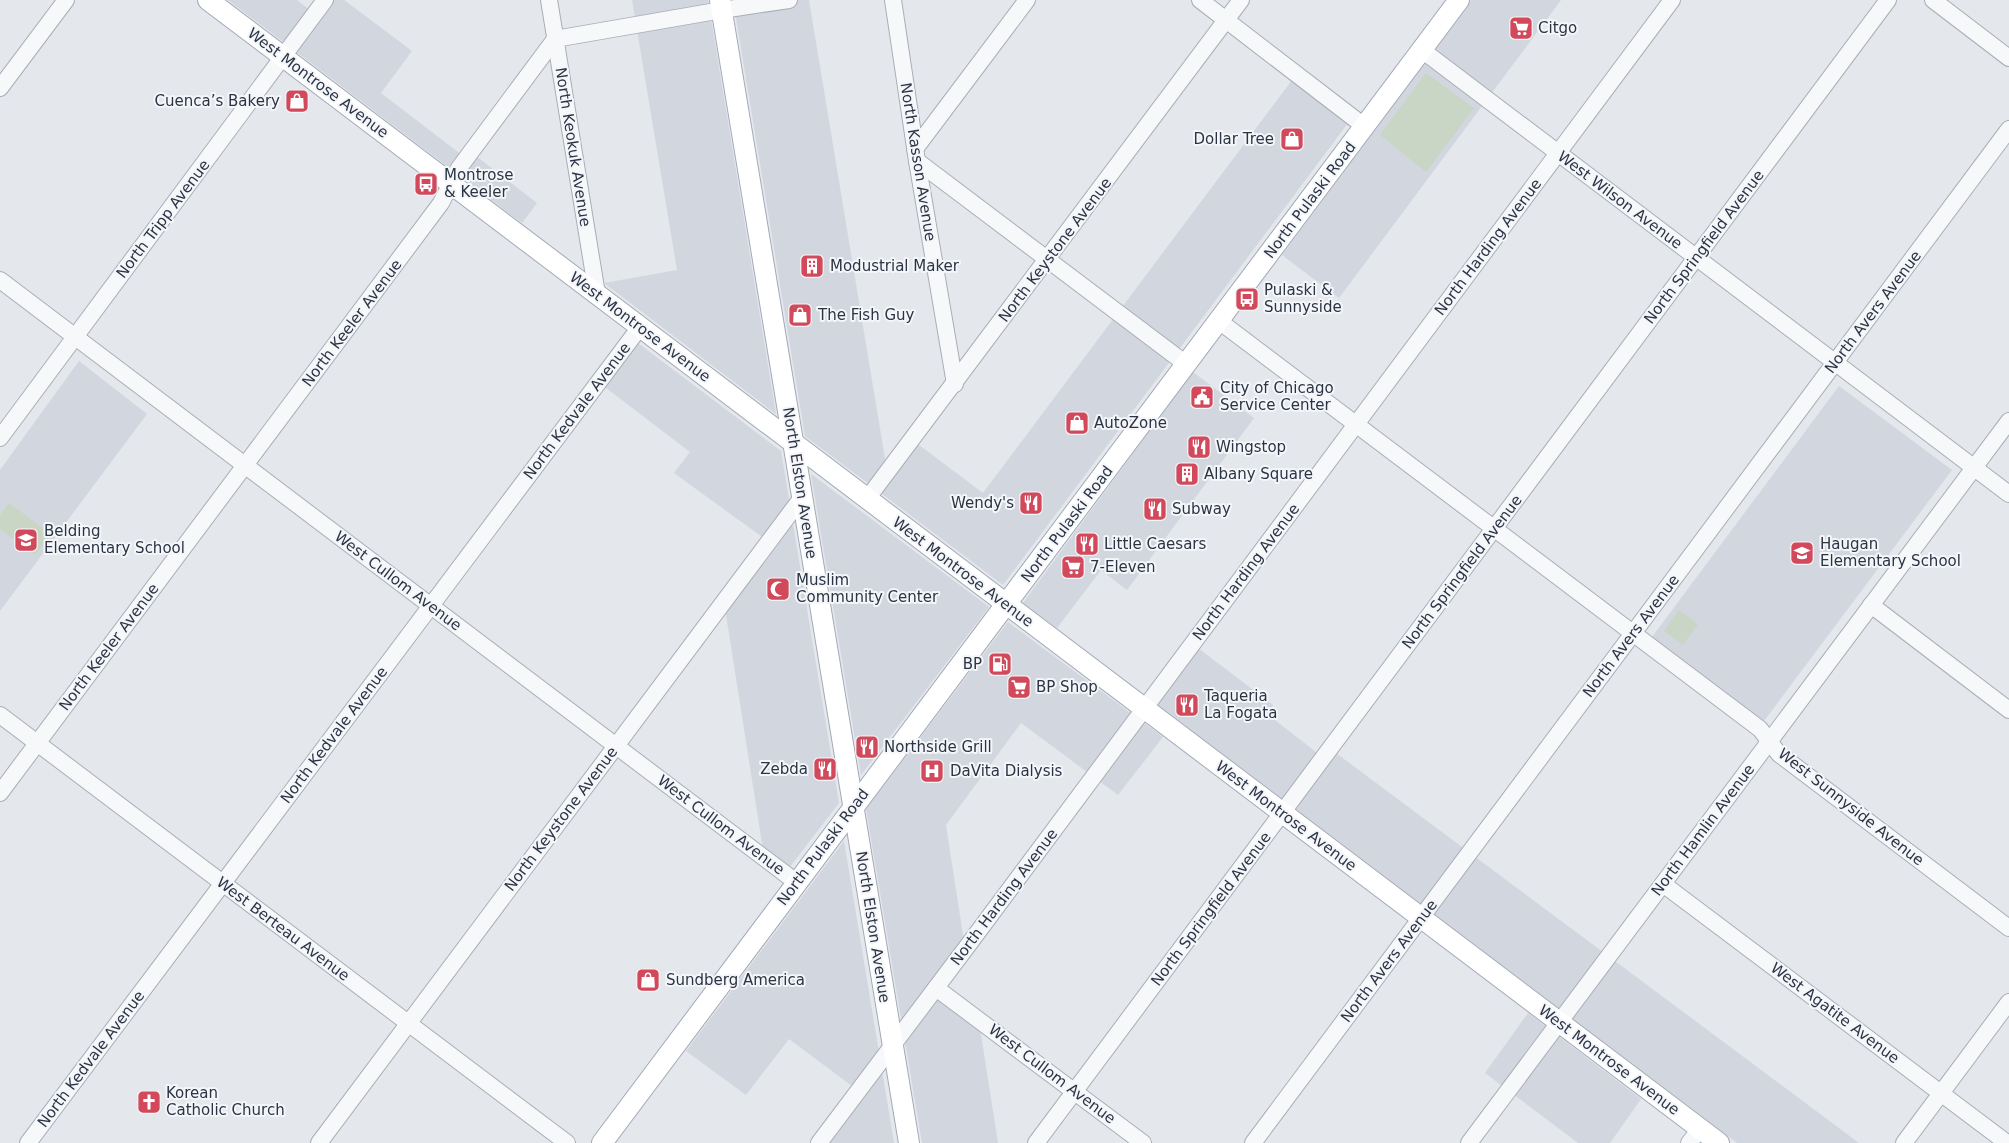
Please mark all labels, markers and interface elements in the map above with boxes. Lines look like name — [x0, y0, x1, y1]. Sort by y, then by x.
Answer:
supermarket icon: Citgo — [1508, 15, 1534, 41]
place label: Citgo — [1538, 19, 1577, 37]
street label: West Montrose Avenue — [244, 24, 392, 142]
street label: North Keokuk Avenue — [552, 66, 594, 228]
street label: North Kasson Avenue — [897, 81, 939, 243]
shop icon: Cuenca’s Bakery — [284, 88, 310, 114]
place label: Cuenca’s Bakery — [155, 92, 280, 110]
shop icon: Dollar Tree — [1279, 126, 1305, 152]
place label: Dollar Tree — [1194, 130, 1274, 148]
street label: North Pulaski Road — [1260, 138, 1360, 262]
street label: West Wilson Avenue — [1554, 147, 1686, 253]
street label: North Tripp Avenue — [113, 156, 213, 282]
place label: Montrose & Keeler — [444, 166, 514, 201]
street label: North Springfield Avenue — [1640, 167, 1768, 327]
bus stop icon: Montrose & Keeler — [413, 171, 439, 197]
street label: North Keystone Avenue — [995, 174, 1115, 326]
street label: North Harding Avenue — [1431, 175, 1545, 319]
street label: North Avers Avenue — [1821, 247, 1925, 377]
building icon: Modustrial Maker — [799, 253, 825, 279]
street label: North Keeler Avenue — [298, 256, 406, 390]
place label: Modustrial Maker — [830, 257, 960, 275]
street label: West Montrose Avenue — [566, 268, 714, 386]
place label: Pulaski & Sunnyside — [1264, 281, 1342, 316]
bus stop icon: Pulaski & Sunnyside — [1234, 286, 1260, 312]
shop icon: The Fish Guy — [787, 302, 813, 328]
place label: The Fish Guy — [817, 306, 915, 324]
street label: North Kedvale Avenue — [520, 339, 634, 483]
place label: City of Chicago Service Center — [1220, 379, 1334, 414]
public building icon: City of Chicago Service Center — [1189, 384, 1215, 410]
street label: North Elston Avenue — [779, 406, 821, 560]
shop icon: AutoZone — [1064, 410, 1090, 436]
place label: AutoZone — [1094, 414, 1167, 432]
restaurant icon: Wingstop — [1186, 434, 1212, 460]
place label: Wingstop — [1216, 438, 1286, 456]
building icon: Albany Square — [1174, 461, 1200, 487]
street label: North Pulaski Road — [1017, 462, 1117, 586]
place label: Albany Square — [1204, 465, 1313, 483]
restaurant icon: Wendy's — [1018, 490, 1044, 516]
street label: North Springfield Avenue — [1398, 492, 1526, 652]
place label: Wendy's — [951, 494, 1014, 512]
restaurant icon: Subway — [1142, 496, 1168, 522]
place label: Subway — [1172, 500, 1231, 518]
street label: North Harding Avenue — [1189, 500, 1303, 644]
street label: West Montrose Avenue — [889, 513, 1037, 631]
place label: Belding Elementary School — [44, 522, 185, 557]
school or university icon: Belding Elementary School — [13, 527, 39, 553]
street label: West Cullom Avenue — [331, 527, 465, 635]
restaurant icon: Little Caesars — [1074, 531, 1100, 557]
place label: Little Caesars — [1104, 535, 1207, 553]
place label: Haugan Elementary School — [1820, 535, 1961, 570]
school or university icon: Haugan Elementary School — [1789, 540, 1815, 566]
supermarket icon: 7-Eleven — [1060, 554, 1086, 580]
place label: 7-Eleven — [1090, 558, 1155, 576]
place label: Muslim Community Center — [796, 571, 939, 606]
street label: North Avers Avenue — [1579, 571, 1683, 701]
mosque icon: Muslim Community Center — [765, 576, 791, 602]
street label: North Keeler Avenue — [55, 580, 163, 714]
fuel station icon: BP — [987, 651, 1013, 677]
place label: BP — [963, 655, 982, 673]
street label: North Kedvale Avenue — [277, 663, 391, 807]
supermarket icon: BP Shop — [1006, 674, 1032, 700]
place label: BP Shop — [1036, 678, 1098, 696]
place label: Taqueria La Fogata — [1203, 687, 1277, 722]
restaurant icon: Taqueria La Fogata — [1174, 692, 1200, 718]
restaurant icon: Northside Grill — [854, 734, 880, 760]
place label: Northside Grill — [884, 738, 992, 756]
street label: North Keystone Avenue — [501, 743, 621, 895]
street label: West Sunnyside Avenue — [1775, 745, 1927, 869]
restaurant icon: Zebda — [812, 756, 838, 782]
street label: West Montrose Avenue — [1212, 757, 1360, 875]
hospital icon: DaVita Dialysis — [919, 758, 945, 784]
place label: Zebda — [760, 760, 808, 778]
street label: North Hamlin Avenue — [1648, 761, 1758, 899]
place label: DaVita Dialysis — [950, 762, 1063, 780]
street label: West Cullom Avenue — [654, 771, 788, 879]
street label: North Pulaski Road — [773, 785, 873, 909]
street label: North Harding Avenue — [947, 825, 1061, 969]
street label: North Springfield Avenue — [1147, 829, 1275, 989]
street label: North Elston Avenue — [852, 850, 894, 1004]
street label: West Berteau Avenue — [213, 873, 353, 985]
street label: North Avers Avenue — [1337, 896, 1441, 1026]
street label: West Agatite Avenue — [1767, 959, 1903, 1067]
shop icon: Sundberg America — [635, 967, 661, 993]
place label: Sundberg America — [666, 971, 805, 989]
street label: North Kedvale Avenue — [34, 987, 148, 1131]
street label: West Montrose Avenue — [1535, 1001, 1683, 1119]
street label: West Cullom Avenue — [985, 1020, 1119, 1128]
place label: Korean Catholic Church — [166, 1084, 285, 1119]
church icon: Korean Catholic Church — [136, 1089, 162, 1115]

